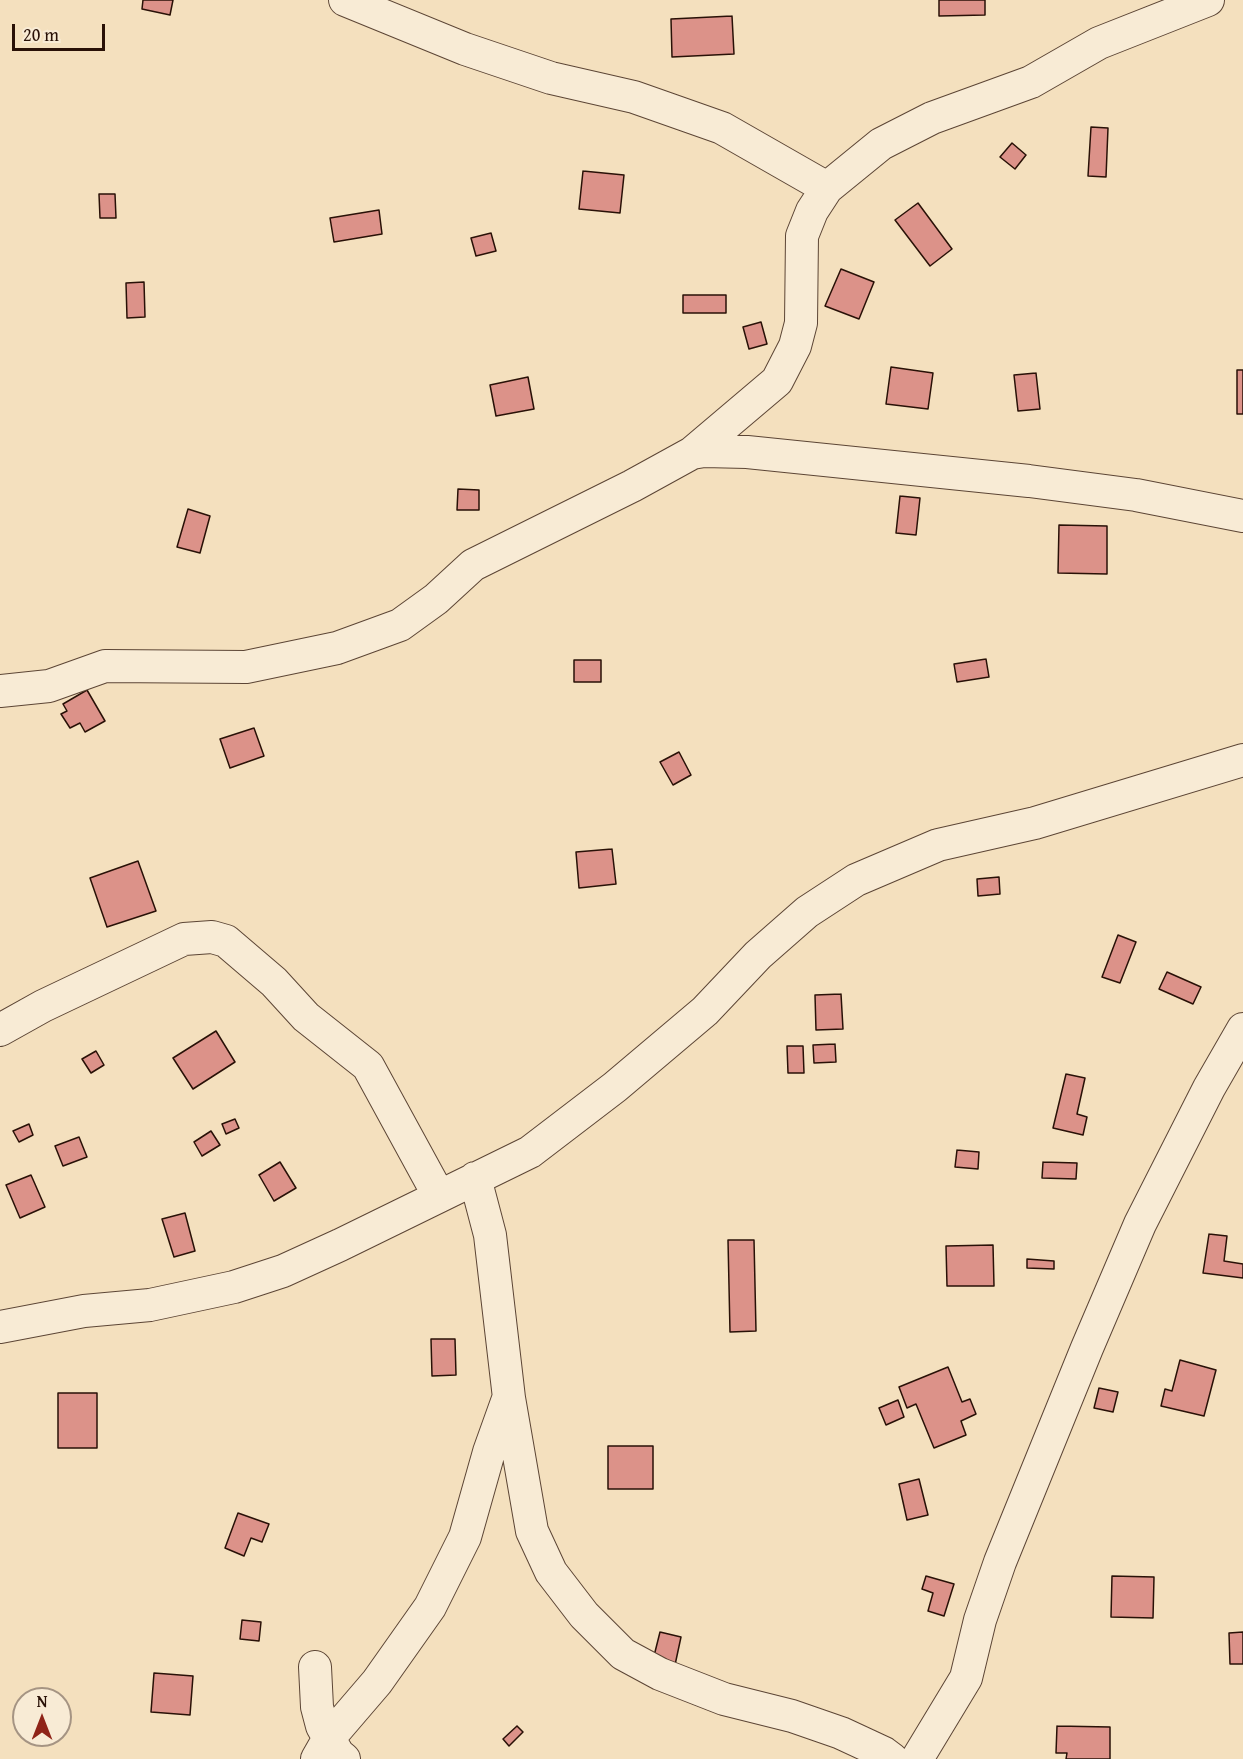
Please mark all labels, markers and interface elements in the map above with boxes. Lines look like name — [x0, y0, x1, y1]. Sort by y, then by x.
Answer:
scale bar — [15, 12, 108, 50]
text: 20 m — [23, 21, 59, 48]
north arrow — [12, 1687, 72, 1747]
text: N — [37, 1689, 47, 1713]

